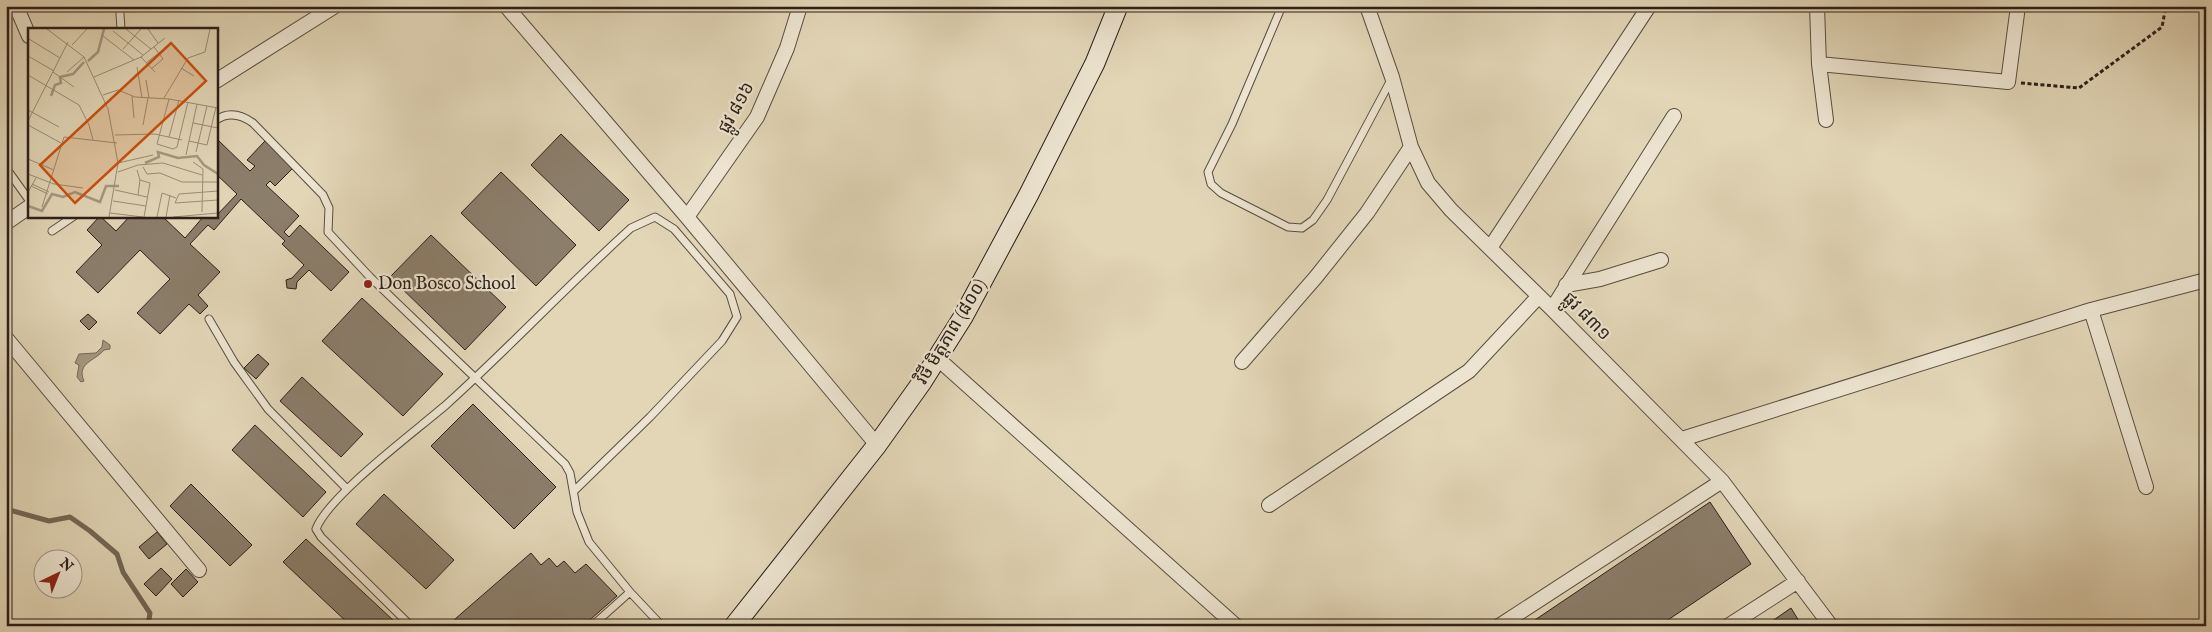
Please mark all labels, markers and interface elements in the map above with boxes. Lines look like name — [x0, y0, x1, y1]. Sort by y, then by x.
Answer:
inset map — [28, 28, 218, 218]
street label: ផ្លូវ ៨១៦ — [713, 78, 763, 139]
place label: Don Bosco School — [378, 273, 516, 296]
street label: វិថី មិត្តភាព (៨០០) — [910, 274, 993, 390]
marker: Don Bosco School — [362, 278, 374, 290]
street label: ផ្លូវ ៨៣១ — [1554, 288, 1615, 349]
north arrow — [32, 550, 82, 600]
text: N — [55, 554, 77, 576]

